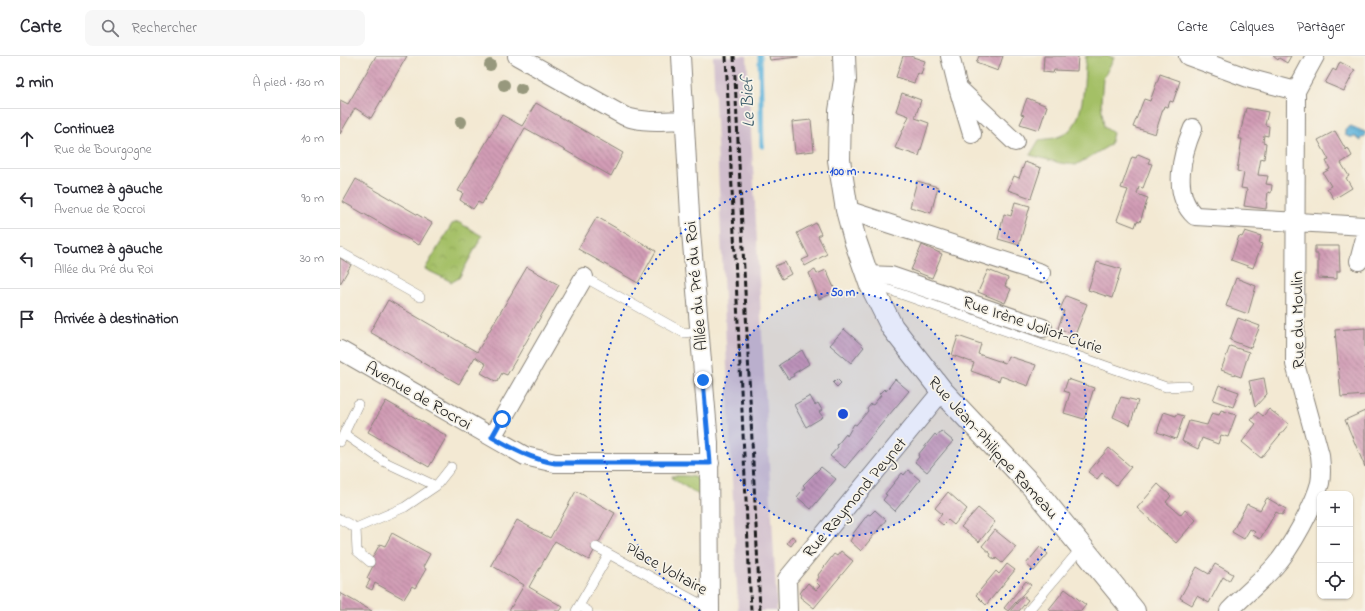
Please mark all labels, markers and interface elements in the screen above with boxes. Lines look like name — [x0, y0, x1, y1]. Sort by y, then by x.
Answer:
search box — [85, 10, 365, 46]
text: Carte — [20, 14, 61, 41]
icon: search — [99, 17, 121, 39]
text: Rechercher — [131, 17, 197, 39]
text: Carte — [1177, 17, 1208, 38]
text: Calques — [1230, 17, 1275, 38]
text: Partager — [1297, 17, 1345, 38]
text: 2 min — [16, 70, 53, 95]
water label: Le Bief — [735, 72, 763, 128]
text: À pied · 130 m — [252, 73, 324, 92]
text: Continuez — [54, 118, 114, 140]
icon: ahead — [16, 128, 38, 150]
text: 10 m — [301, 129, 324, 148]
text: Rue de Bourgogne — [54, 140, 152, 159]
text: 100 m — [830, 163, 857, 181]
text: Tournez à gauche — [54, 178, 162, 200]
icon: left — [16, 188, 38, 210]
text: 90 m — [301, 189, 324, 208]
text: Avenue de Rocroi — [54, 200, 145, 219]
street label: Allée du Pré du Roi — [678, 220, 715, 352]
text: Tournez à gauche — [54, 238, 162, 260]
icon: left — [16, 248, 38, 270]
text: 30 m — [300, 249, 324, 268]
text: Allée du Pré du Roi — [54, 260, 153, 279]
street label: Rue du Moulin — [1285, 271, 1312, 369]
text: 50 m — [831, 284, 856, 302]
street label: Rue Irène Joliot-Curie — [959, 290, 1106, 361]
icon: arrive — [16, 308, 38, 330]
text: Arrivée à destination — [54, 308, 179, 330]
street label: Avenue de Rocroi — [360, 356, 476, 437]
route end — [694, 371, 712, 389]
street label: Rue Jean-Philippe Rameau — [922, 371, 1064, 525]
centre of rings — [836, 407, 850, 421]
route start — [493, 410, 511, 428]
street label: Rue Raymond Peynet — [797, 432, 914, 564]
map controls — [1317, 491, 1353, 599]
button: + — [1317, 491, 1353, 527]
button: − — [1317, 527, 1353, 563]
street label: Place Voltaire — [621, 536, 712, 602]
button: locate — [1317, 563, 1353, 599]

